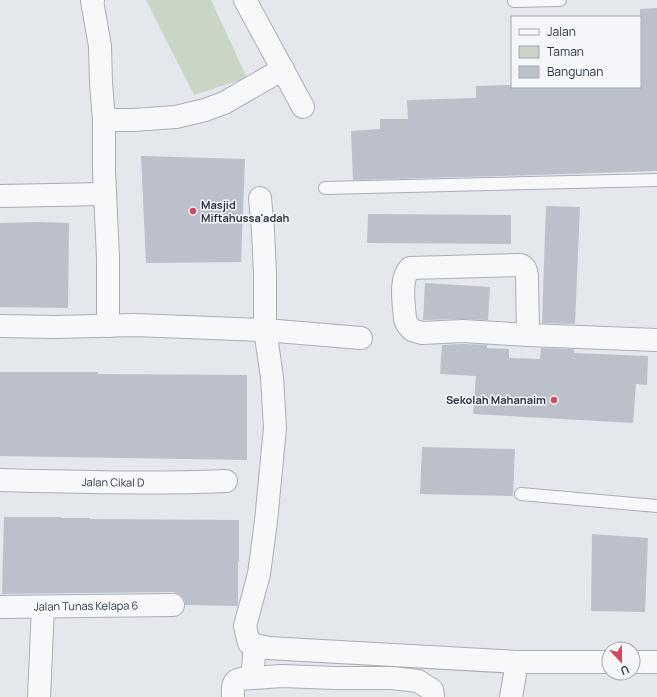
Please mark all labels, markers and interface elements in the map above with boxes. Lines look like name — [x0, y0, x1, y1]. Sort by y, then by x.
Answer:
legend — [511, 16, 641, 88]
text: Jalan — [547, 23, 576, 40]
text: Taman — [547, 43, 584, 60]
text: Bangunan — [547, 63, 603, 80]
place label: Masjid Miftahussa'adah — [201, 197, 290, 225]
marker: Masjid Miftahussa'adah — [188, 206, 198, 216]
place label: Sekolah Mahanaim — [446, 392, 546, 407]
marker: Sekolah Mahanaim — [549, 395, 559, 405]
street label: Jalan Cikal D — [81, 474, 144, 490]
street label: Jalan Tunas Kelapa 6 — [33, 597, 139, 614]
north arrow — [601, 641, 641, 681]
text: U — [618, 662, 631, 679]

